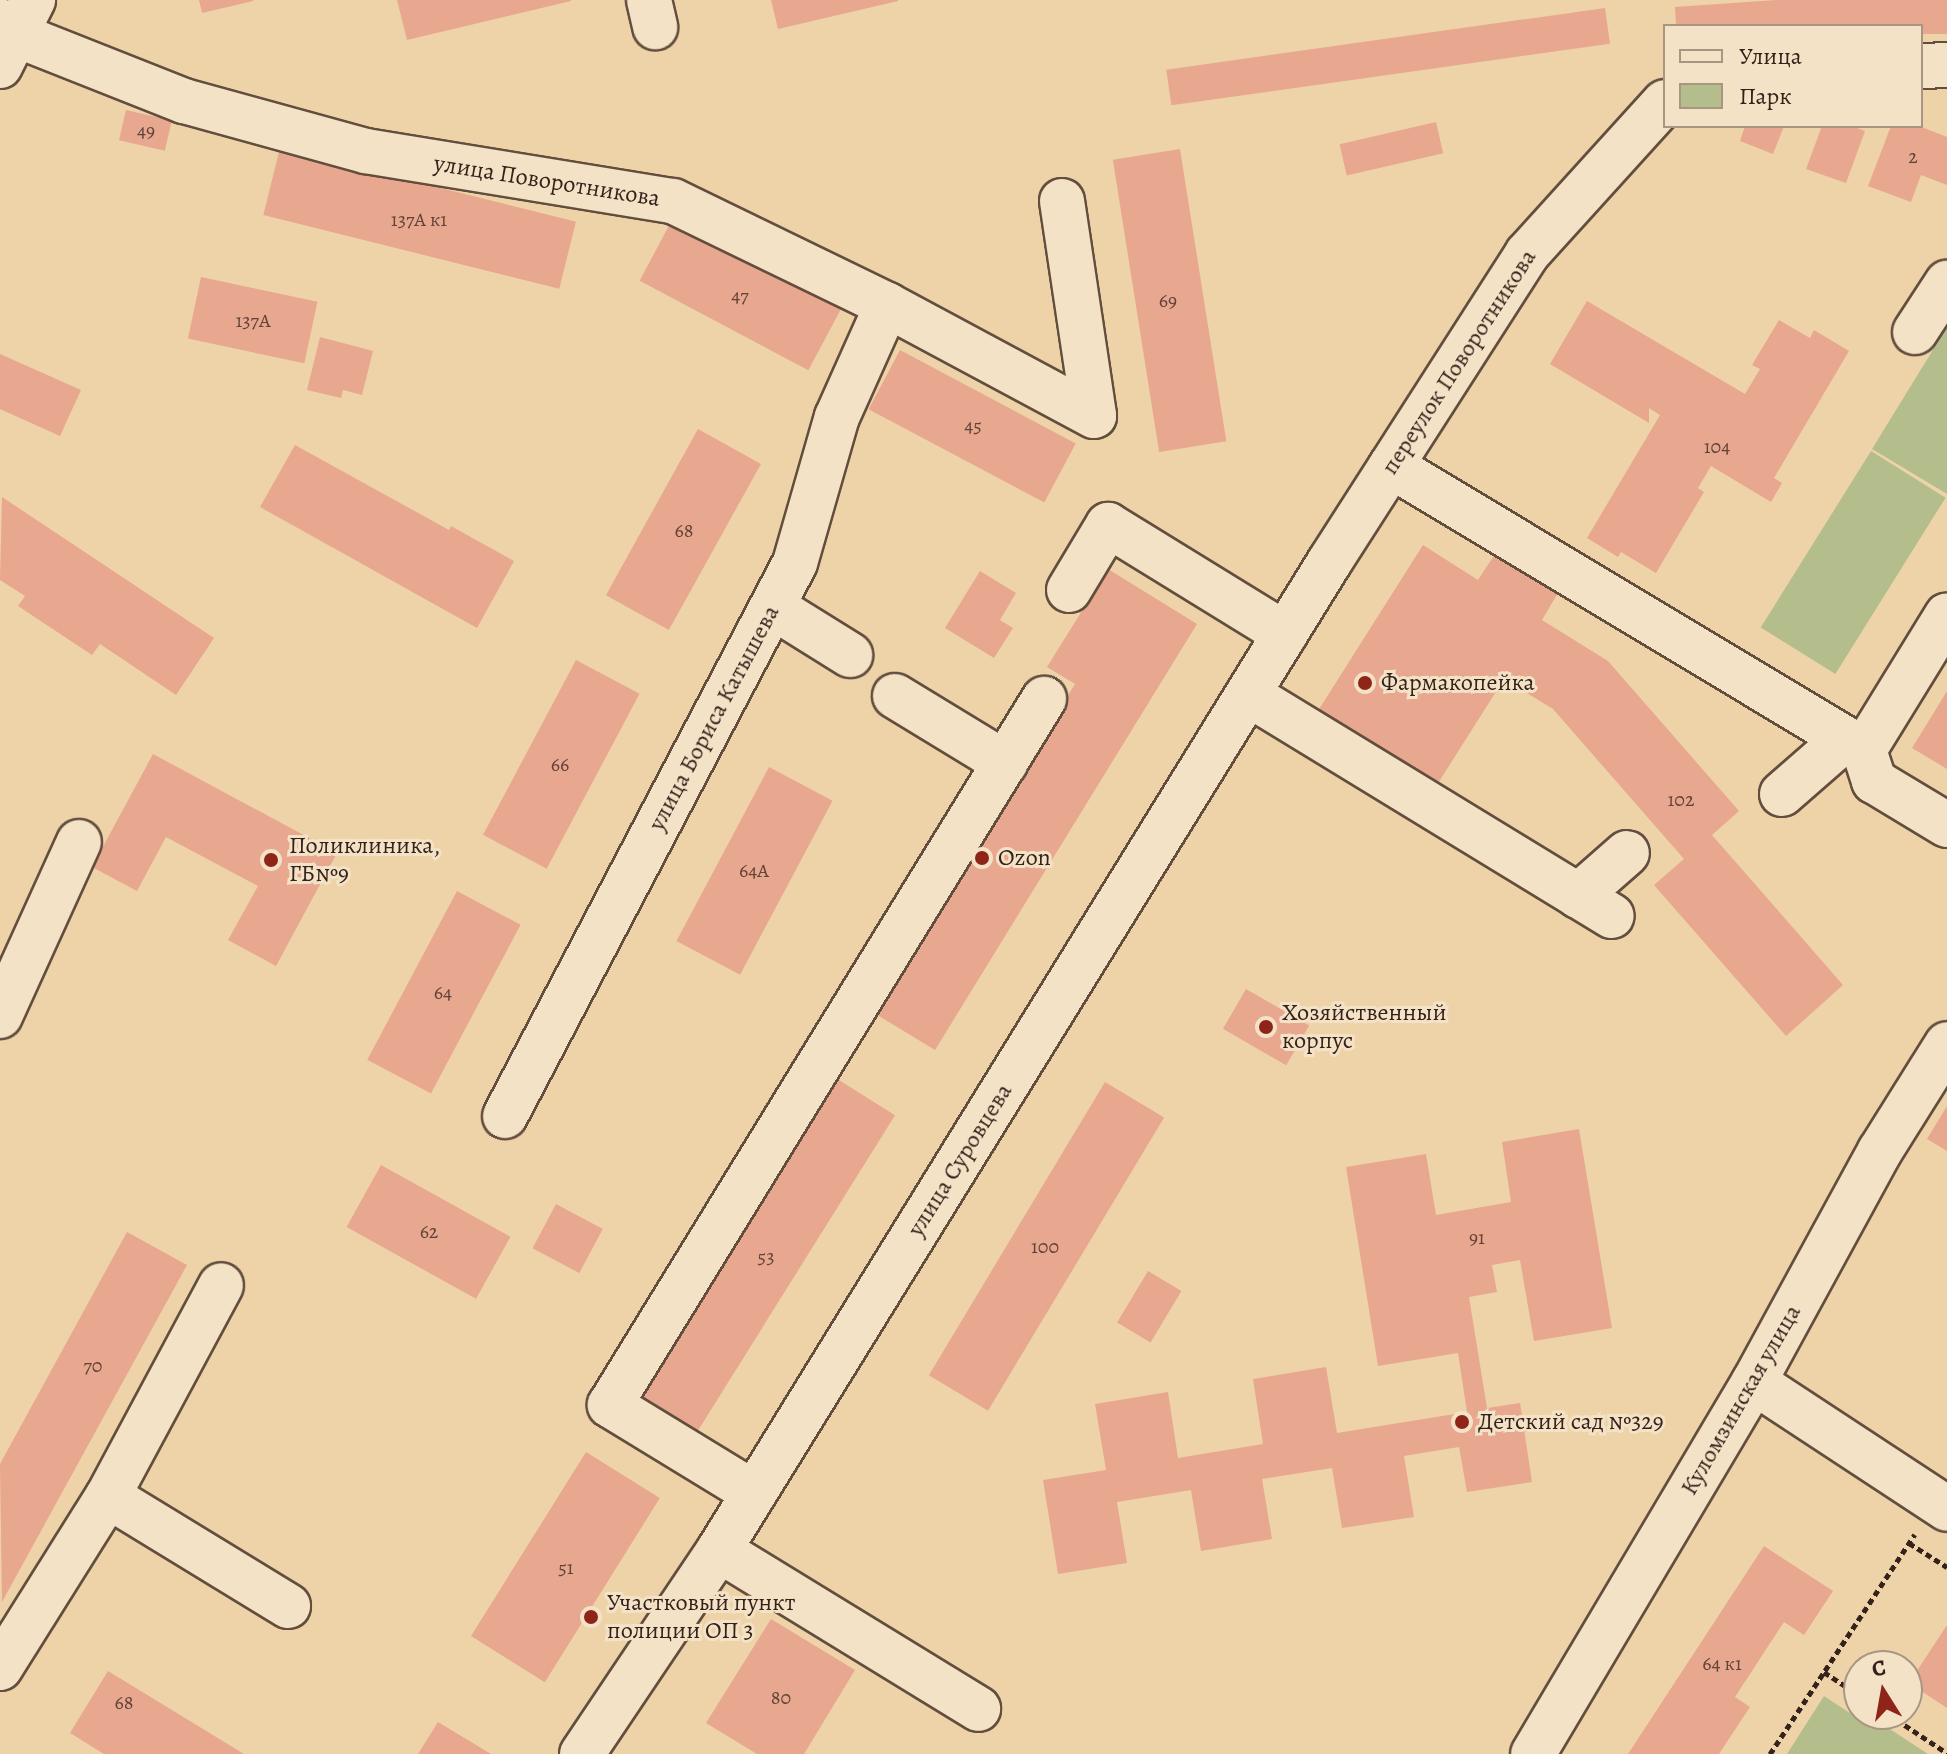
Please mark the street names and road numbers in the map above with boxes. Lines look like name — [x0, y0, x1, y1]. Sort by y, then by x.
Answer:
street label: улица Поворотникова — [432, 149, 662, 213]
street label: переулок Поворотникова — [1375, 244, 1543, 480]
street label: улица Бориса Катышева — [642, 600, 786, 836]
street label: улица Суровцева — [902, 1078, 1018, 1242]
street label: Куломзинская улица — [1675, 1300, 1807, 1500]

